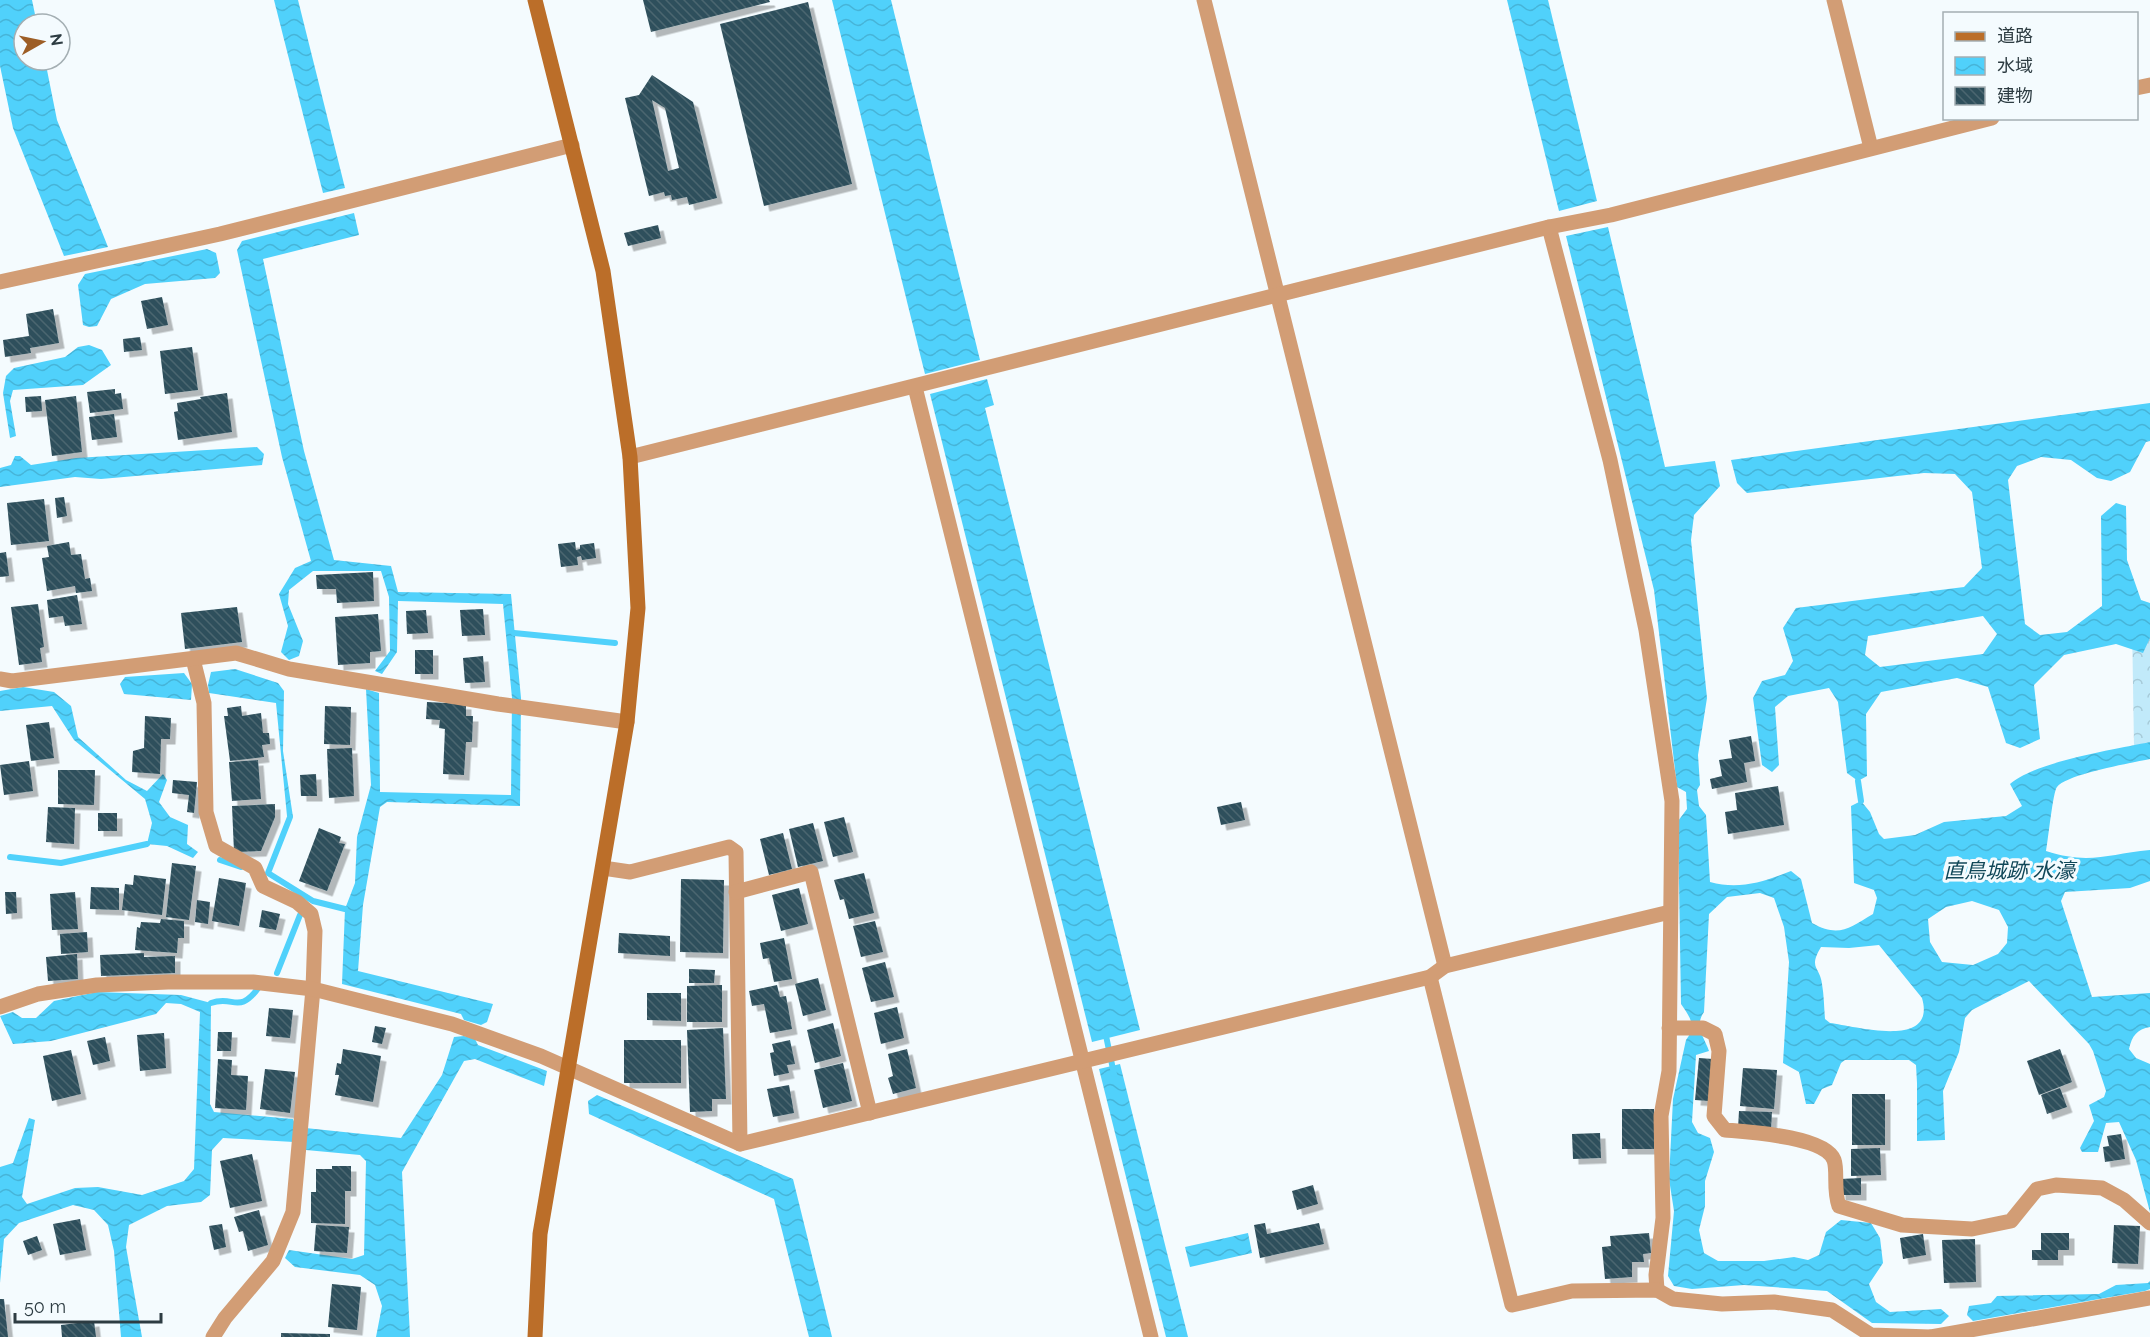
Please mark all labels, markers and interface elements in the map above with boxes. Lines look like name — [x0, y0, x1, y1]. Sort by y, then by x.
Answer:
north arrow — [12, 12, 72, 72]
legend — [1943, 12, 2138, 120]
text: 道路 — [1997, 25, 2033, 46]
text: N — [46, 32, 67, 47]
text: 水域 — [1997, 55, 2033, 76]
text: 建物 — [1997, 85, 2033, 106]
water label: 直鳥城跡 水濠 — [1943, 858, 2078, 883]
scale bar — [15, 1286, 160, 1324]
text: 50 m — [24, 1296, 66, 1317]

